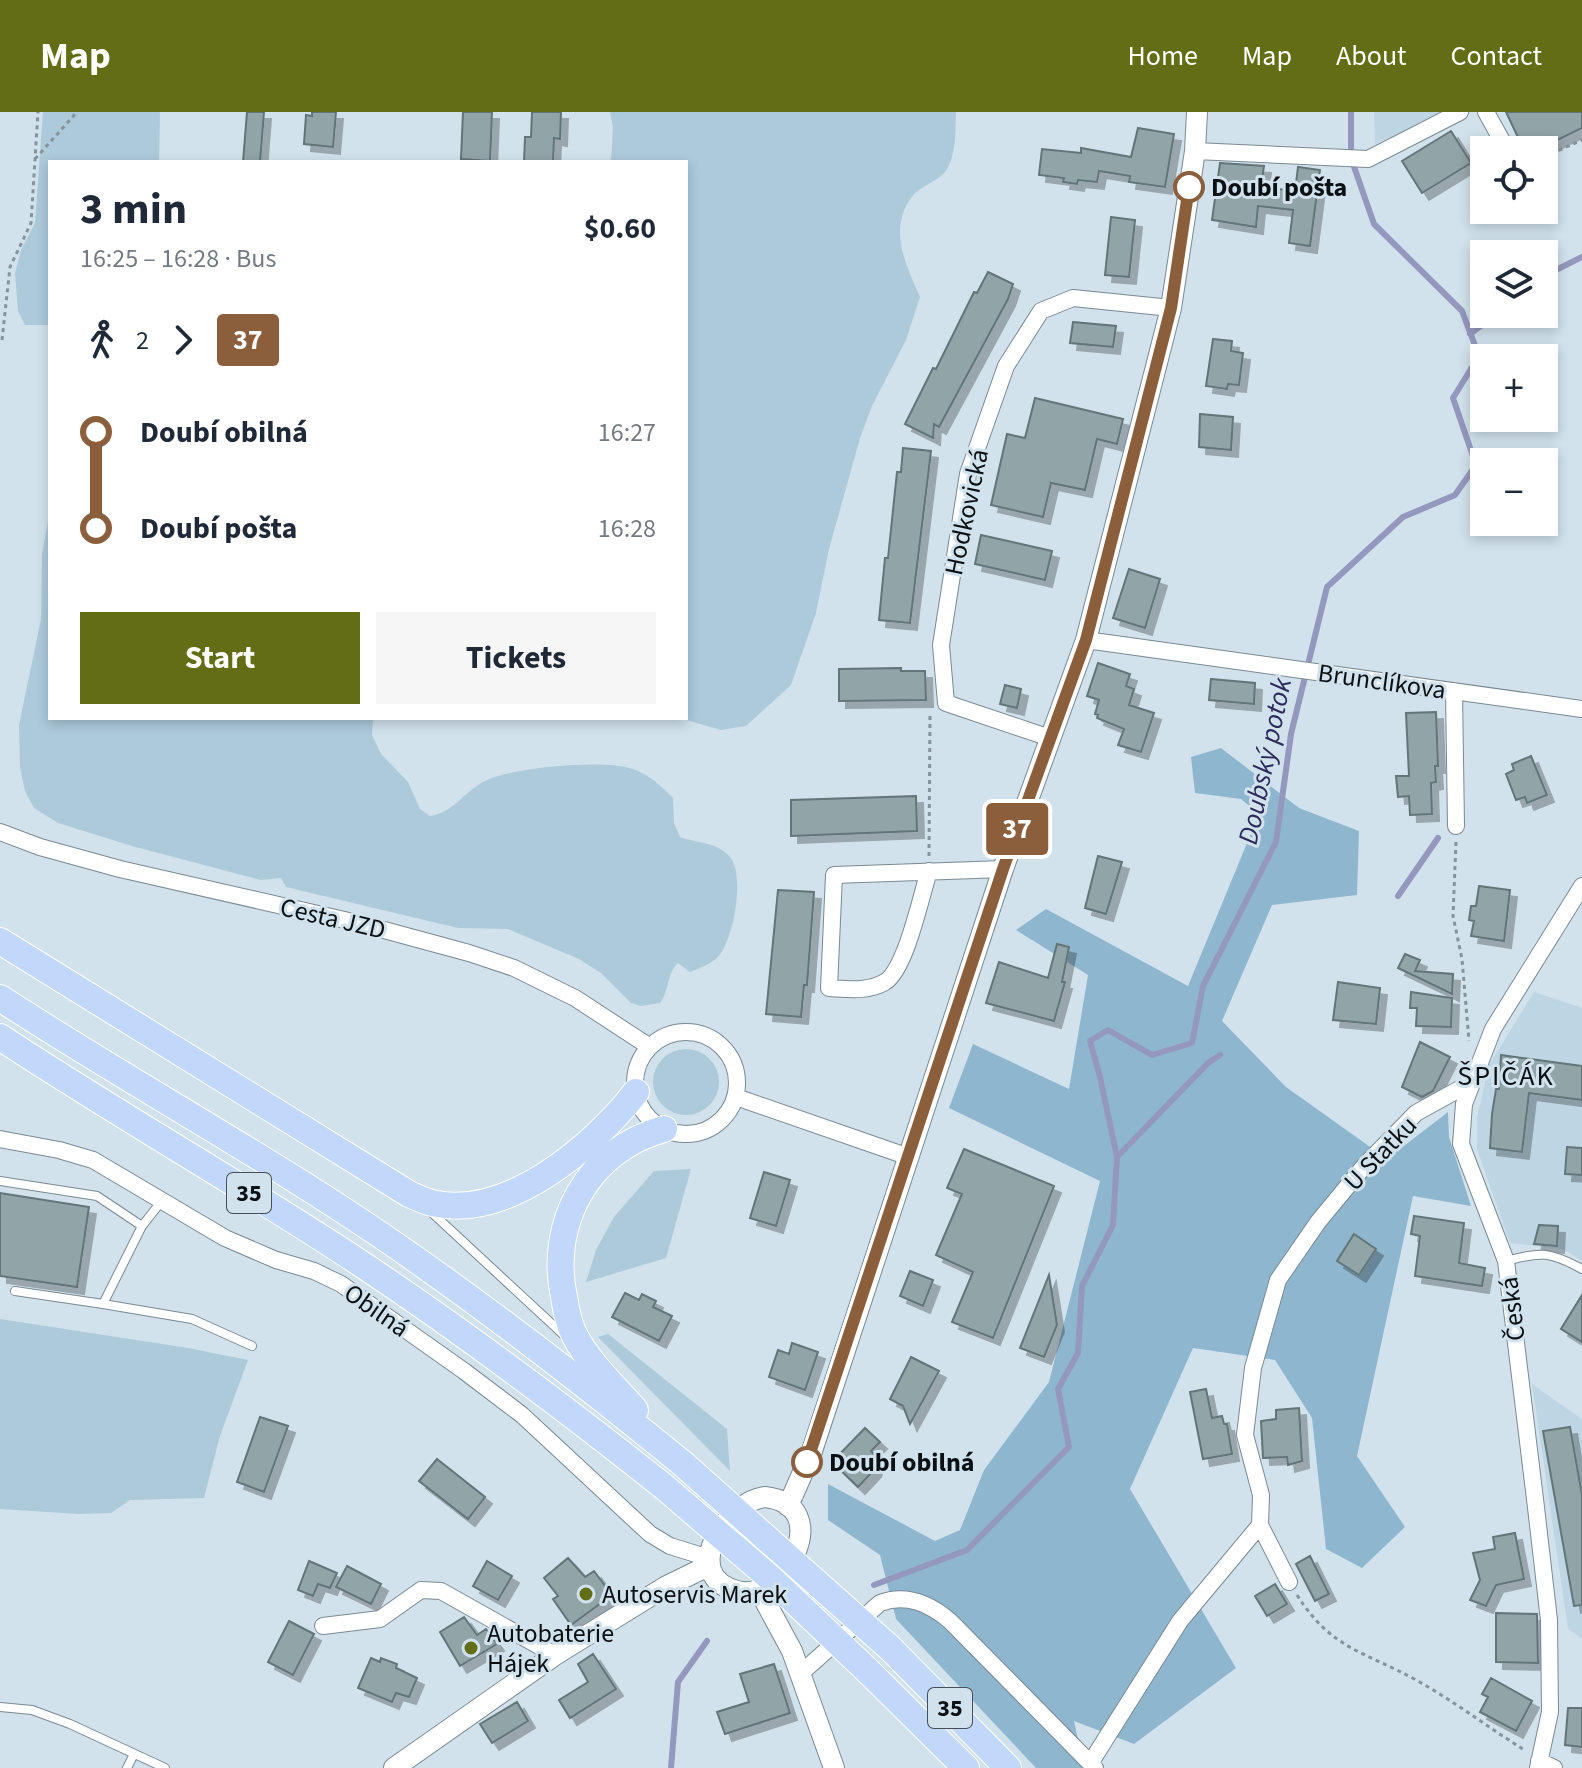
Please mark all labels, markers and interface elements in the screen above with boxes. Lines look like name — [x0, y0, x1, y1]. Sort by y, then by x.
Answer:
text: Map — [40, 29, 111, 83]
text: Home — [1127, 36, 1198, 76]
text: Map — [1242, 36, 1292, 76]
text: About — [1336, 36, 1407, 76]
text: Contact — [1451, 36, 1542, 76]
map controls — [1470, 136, 1558, 536]
button: locate — [1470, 136, 1558, 224]
place label: Doubí pošta — [1211, 169, 1347, 206]
marker: Doubí pošta — [1174, 172, 1204, 202]
text: 3 min — [80, 178, 187, 241]
text: $0.60 — [584, 207, 656, 250]
text: 16:25 – 16:28 · Bus — [80, 240, 276, 277]
button: layers — [1470, 240, 1558, 328]
icon: walk — [80, 318, 124, 362]
icon: forward — [161, 318, 205, 362]
text: 37 — [233, 320, 263, 360]
text: 2 — [136, 322, 149, 359]
button: + — [1470, 344, 1558, 432]
text: Doubí obilná — [140, 411, 308, 454]
text: 16:27 — [598, 414, 656, 451]
street label: Hodkovická — [935, 446, 998, 579]
button: − — [1470, 448, 1558, 536]
text: Doubí pošta — [140, 507, 297, 550]
text: 16:28 — [598, 510, 656, 547]
button: Start — [80, 612, 360, 704]
button: Tickets — [376, 612, 656, 704]
street label: Brunclíkova — [1316, 654, 1448, 709]
water label: Doubský potok — [1228, 674, 1302, 848]
line badge: 37 — [981, 803, 1053, 855]
text: 37 — [1002, 809, 1032, 849]
street label: Cesta JZD — [277, 888, 389, 949]
district label: ŠPIČÁK — [1457, 1056, 1555, 1096]
street label: U Statku — [1335, 1108, 1426, 1199]
road number: 35 — [227, 1173, 271, 1213]
street label: Obilná — [337, 1275, 417, 1346]
street label: Česká — [1490, 1275, 1535, 1343]
place label: Doubí obilná — [829, 1444, 975, 1481]
marker: Doubí obilná — [792, 1447, 822, 1477]
place label: Autoservis Marek — [602, 1576, 787, 1613]
marker: Autoservis Marek — [577, 1585, 595, 1603]
place label: Autobaterie Hájek — [487, 1615, 614, 1682]
marker: Autobaterie Hájek — [462, 1639, 480, 1657]
road number: 35 — [928, 1688, 972, 1728]

